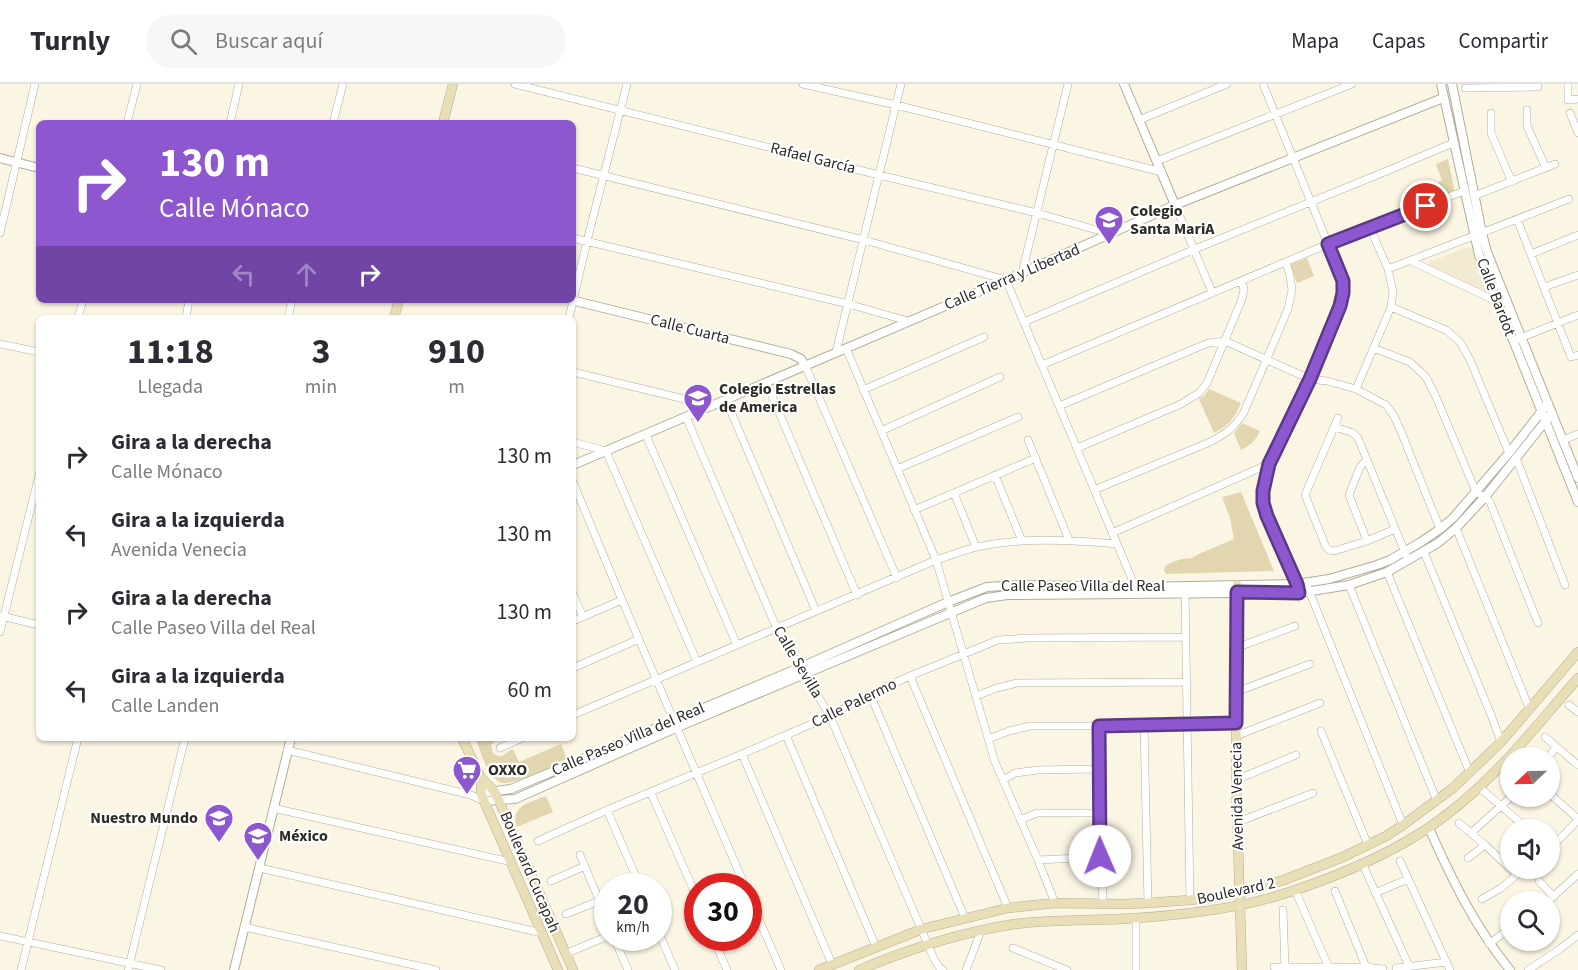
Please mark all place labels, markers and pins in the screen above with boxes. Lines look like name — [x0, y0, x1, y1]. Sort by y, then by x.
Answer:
pin — [1400, 180, 1451, 231]
place label: Colegio Santa MariA — [1130, 200, 1215, 240]
school or university icon: Colegio Santa MariA — [1093, 204, 1125, 246]
place label: Colegio Estrellas de America — [719, 378, 836, 418]
school or university icon: Colegio Estrellas de America — [682, 382, 714, 424]
supermarket icon: OXXO — [451, 754, 483, 796]
place label: OXXO — [488, 759, 527, 781]
school or university icon: Nuestro Mundo — [203, 802, 235, 844]
place label: Nuestro Mundo — [90, 807, 198, 829]
school or university icon: México — [242, 820, 274, 862]
place label: México — [279, 825, 328, 847]

